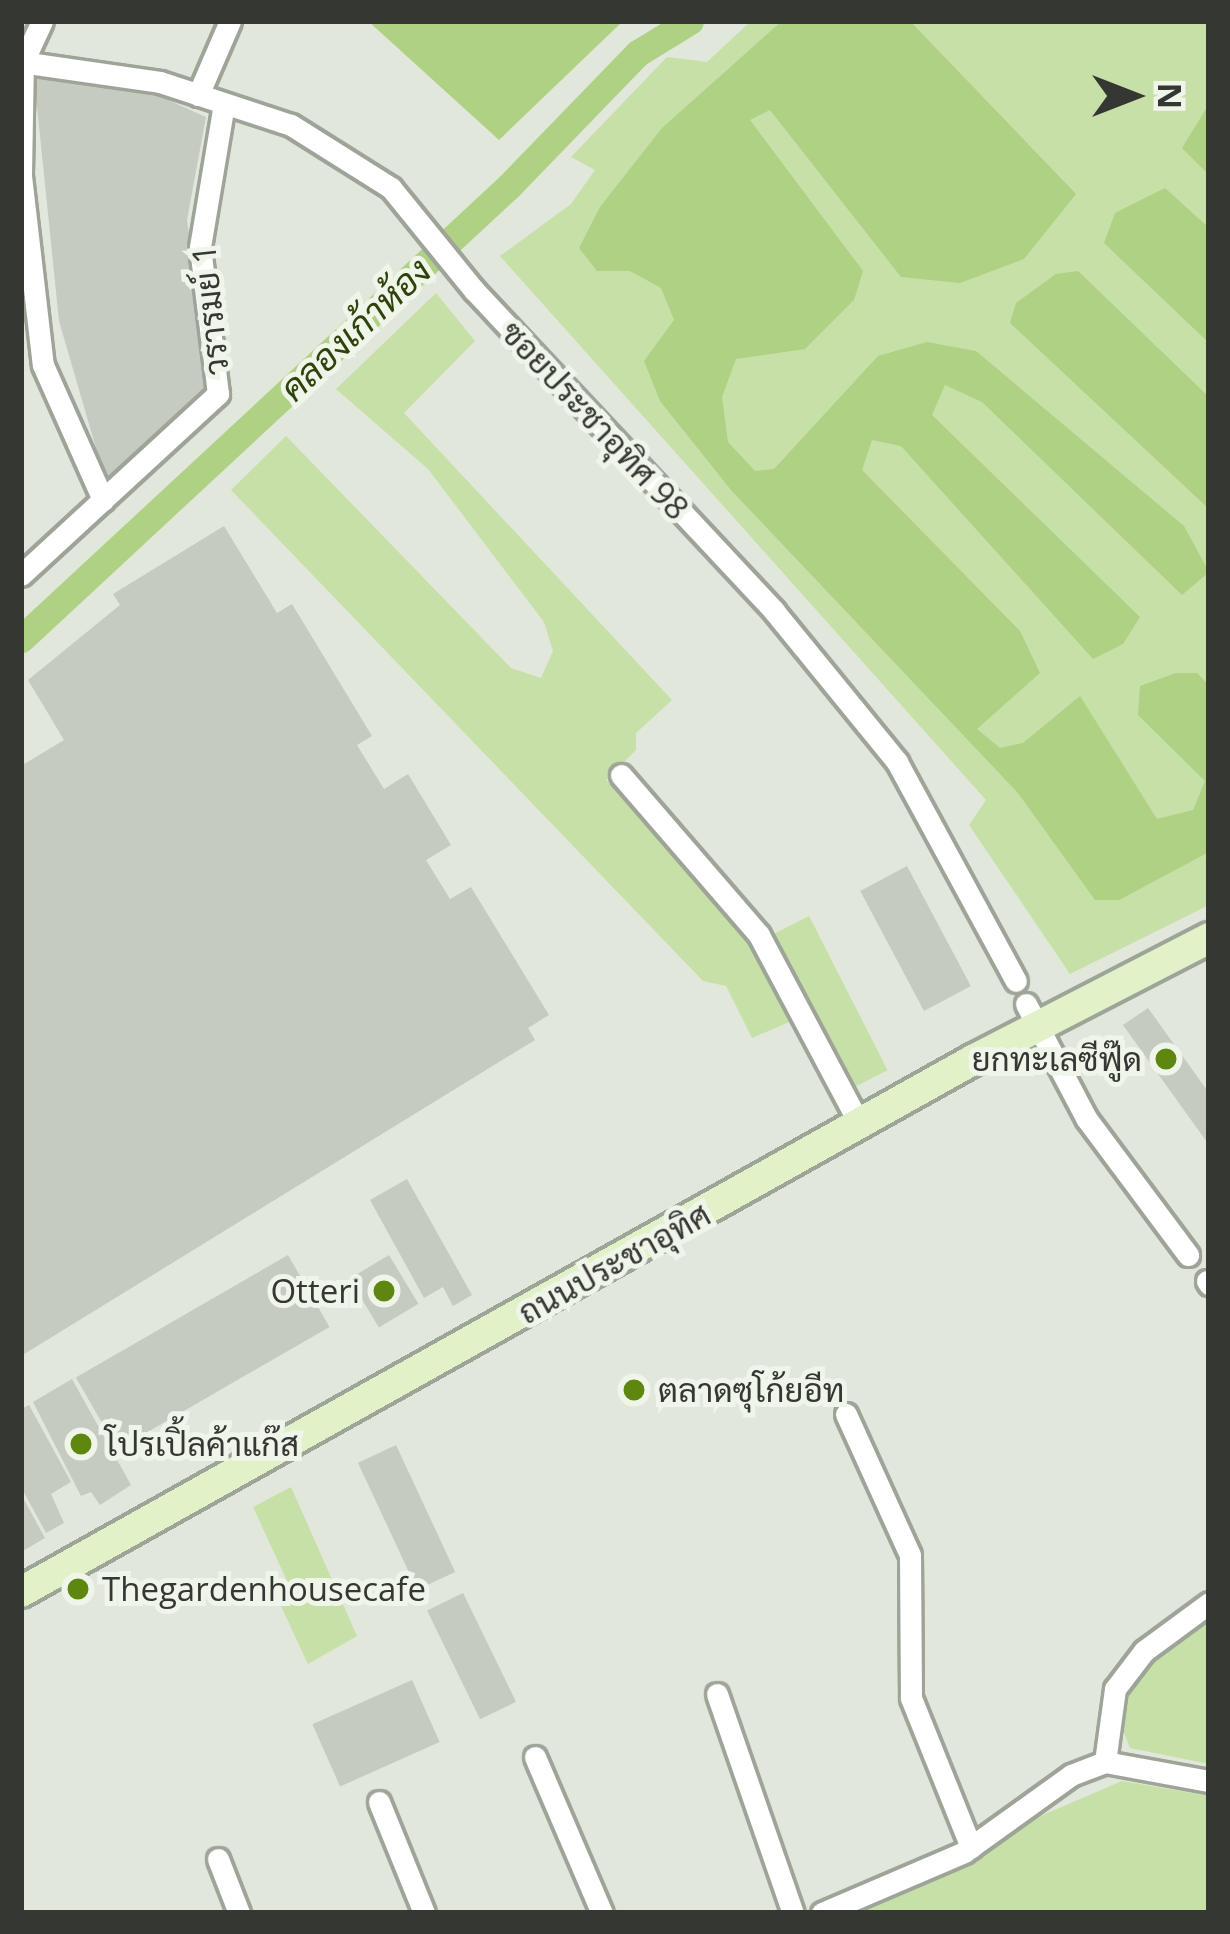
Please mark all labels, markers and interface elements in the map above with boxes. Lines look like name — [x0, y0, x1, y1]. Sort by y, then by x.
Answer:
north arrow — [1074, 36, 1194, 156]
text: N — [1148, 83, 1193, 109]
street label: วรารมย์ 1 — [183, 243, 237, 377]
water label: คลองเก้าห้อง — [271, 248, 439, 410]
street label: ซอยประชาอุทิศ 98 — [493, 313, 697, 527]
place label: ยกทะเลซีฟู๊ด — [972, 1039, 1142, 1079]
marker: ยกทะเลซีฟู๊ด — [1153, 1046, 1179, 1072]
street label: ถนนประชาอุทิศ — [511, 1194, 717, 1332]
place label: Otteri — [270, 1271, 360, 1311]
marker: Otteri — [371, 1278, 397, 1304]
place label: ตลาดซุโก้ยอีท — [658, 1370, 844, 1410]
marker: ตลาดซุโก้ยอีท — [621, 1377, 647, 1403]
place label: โปรเปิ้ลค้าแก๊ส — [105, 1424, 299, 1464]
marker: โปรเปิ้ลค้าแก๊ส — [68, 1431, 94, 1457]
place label: Thegardenhousecafe — [102, 1569, 426, 1609]
marker: Thegardenhousecafe — [65, 1576, 91, 1602]

